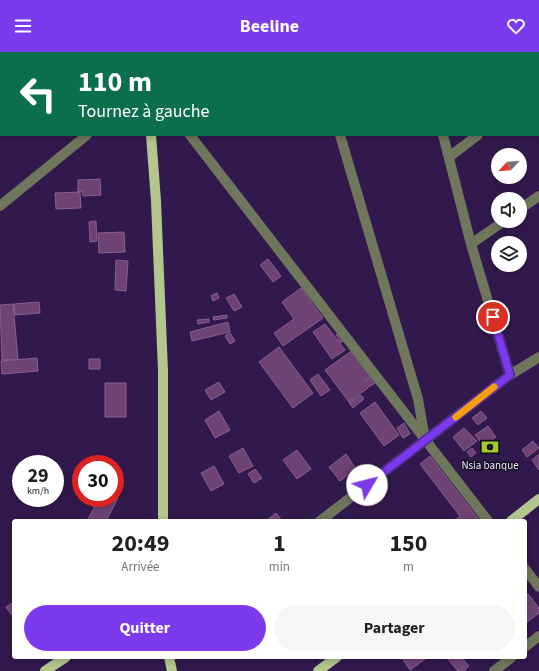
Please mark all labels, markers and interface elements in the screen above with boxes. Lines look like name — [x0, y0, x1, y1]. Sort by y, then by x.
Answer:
text: Beeline — [240, 14, 299, 39]
icon: menu — [12, 15, 34, 37]
icon: heart — [505, 15, 527, 37]
text: 110 m — [78, 62, 152, 102]
icon: left — [12, 68, 64, 120]
text: Tournez à gauche — [78, 99, 210, 124]
north arrow — [491, 148, 527, 184]
map controls — [491, 148, 527, 272]
button: sound — [491, 192, 527, 228]
button: layers — [491, 236, 527, 272]
pin — [476, 300, 510, 334]
icon: arrive — [482, 306, 504, 328]
bank icon: Nsia banque — [480, 437, 500, 457]
speed limit sign: 30 — [72, 455, 124, 507]
place label: Nsia banque — [461, 458, 519, 473]
text: 29 — [27, 462, 49, 490]
position arrow — [346, 464, 388, 506]
text: km/h — [27, 484, 49, 498]
text: 20:49 — [111, 526, 169, 561]
text: 1 — [273, 526, 286, 561]
text: 150 — [389, 526, 427, 561]
text: Arrivée — [121, 558, 160, 576]
text: min — [269, 558, 290, 576]
text: m — [403, 558, 414, 576]
button: Quitter — [24, 605, 266, 651]
button: Partager — [274, 605, 515, 651]

